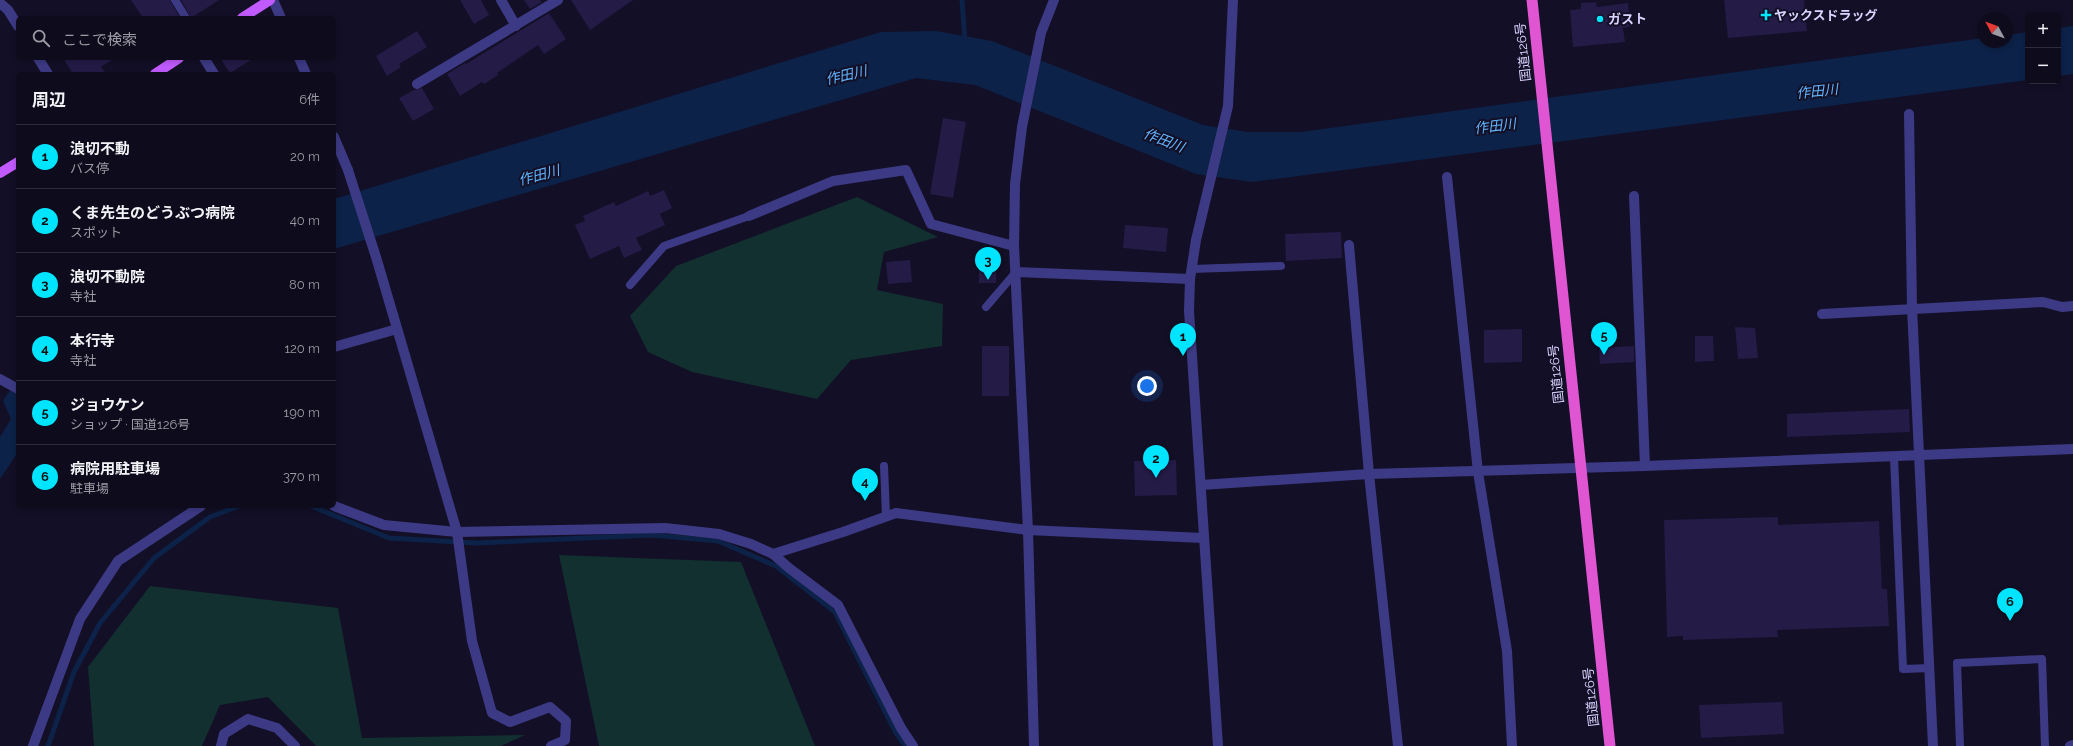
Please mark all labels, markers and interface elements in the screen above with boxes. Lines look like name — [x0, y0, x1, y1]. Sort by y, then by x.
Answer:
place label: ヤックスドラッグ — [1774, 8, 1878, 23]
marker: ヤックスドラッグ — [1761, 10, 1771, 20]
place label: ガスト — [1608, 12, 1647, 27]
north arrow — [1977, 12, 2013, 48]
map controls — [2025, 12, 2061, 84]
button: + — [2025, 12, 2061, 48]
marker: ガスト — [1595, 14, 1605, 24]
search box — [16, 16, 336, 60]
street label: 国道126号 — [1512, 22, 1534, 82]
icon: search — [30, 27, 52, 49]
text: ここで検索 — [62, 31, 137, 49]
button: − — [2025, 48, 2061, 84]
water label: 作田川 — [824, 62, 870, 88]
water label: 作田川 — [1795, 81, 1841, 101]
text: 周辺 — [32, 90, 66, 110]
text: 6件 — [299, 92, 320, 107]
water label: 作田川 — [1473, 115, 1519, 136]
water label: 作田川 — [1142, 125, 1188, 156]
text: 浪切不動 — [70, 140, 130, 158]
text: 1 — [42, 149, 48, 164]
text: 20 m — [290, 149, 320, 164]
text: バス停 — [70, 161, 109, 176]
water label: 作田川 — [517, 161, 563, 188]
text: くま先生のどうぶつ病院 — [70, 204, 235, 222]
text: 2 — [41, 213, 49, 228]
text: 40 m — [290, 213, 320, 228]
text: スポット — [70, 225, 122, 240]
pin: 3 — [975, 247, 1001, 280]
text: 浪切不動院 — [70, 268, 145, 286]
text: 3 — [41, 277, 49, 292]
text: 80 m — [289, 277, 320, 292]
text: 寺社 — [70, 289, 96, 304]
pin: 5 — [1591, 322, 1617, 355]
pin: 1 — [1170, 323, 1196, 356]
text: 本行寺 — [70, 332, 115, 350]
text: 4 — [41, 341, 49, 356]
text: 120 m — [284, 341, 320, 356]
street label: 国道126号 — [1545, 344, 1567, 404]
text: 寺社 — [70, 353, 96, 368]
your location — [1137, 376, 1157, 396]
text: ジョウケン — [70, 396, 145, 414]
text: 5 — [41, 405, 49, 420]
text: 190 m — [284, 405, 320, 420]
text: ショップ · 国道126号 — [70, 417, 190, 432]
pin: 2 — [1143, 445, 1169, 478]
text: 病院用駐車場 — [70, 460, 160, 478]
pin: 4 — [852, 468, 878, 501]
text: 6 — [41, 469, 49, 484]
text: 370 m — [283, 469, 320, 484]
text: 駐車場 — [70, 481, 109, 496]
pin: 6 — [1997, 588, 2023, 621]
street label: 国道126号 — [1580, 667, 1602, 727]

